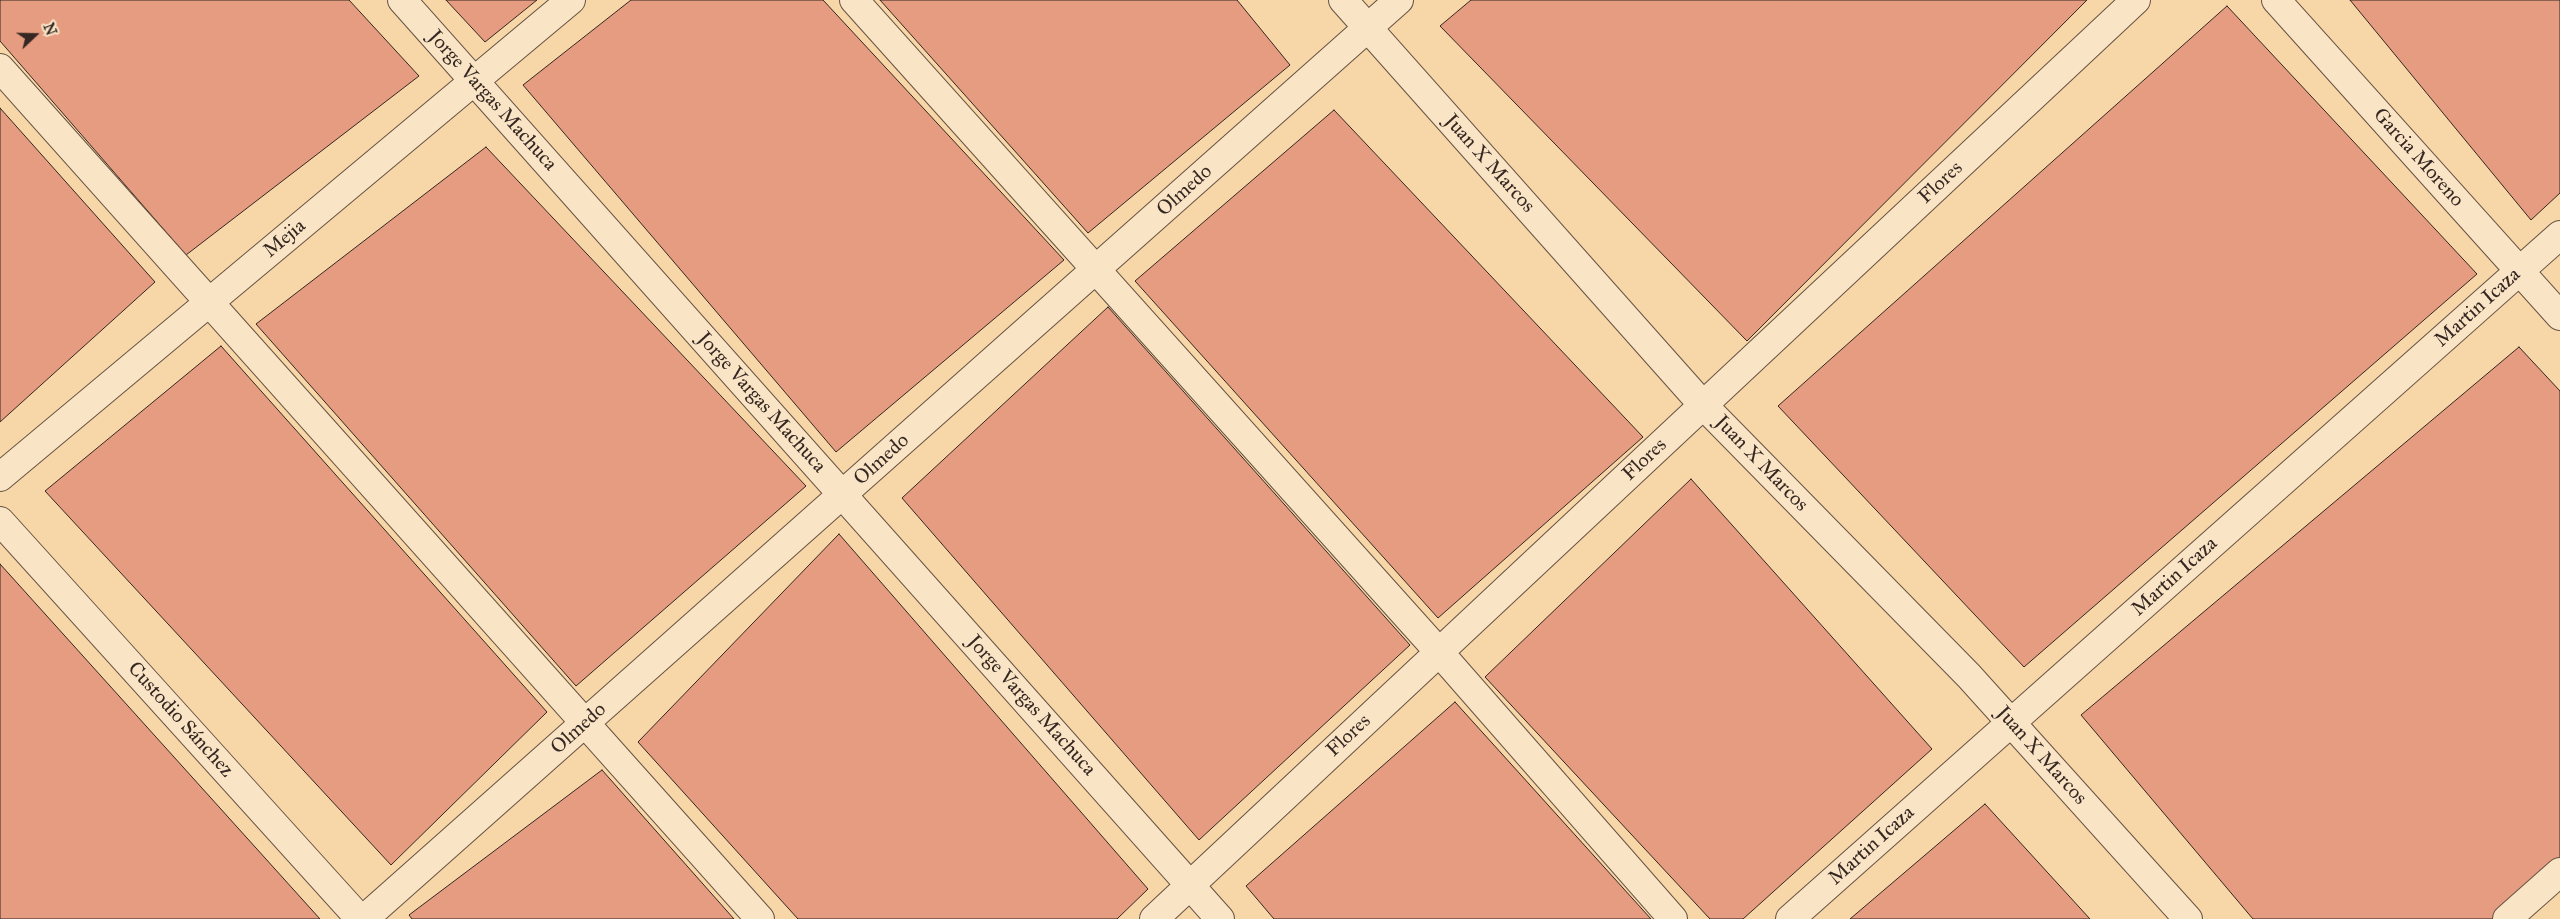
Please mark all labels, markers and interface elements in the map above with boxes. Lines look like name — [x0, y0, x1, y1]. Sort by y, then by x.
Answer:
north arrow — [10, 10, 60, 60]
text: N — [39, 21, 60, 38]
street label: Jorge Vargas Machuca — [423, 26, 561, 176]
street label: Garcia Moreno — [2367, 104, 2469, 212]
street label: Juan X Marcos — [1439, 110, 1539, 218]
street label: Flores — [1914, 157, 1968, 209]
street label: Olmedo — [1152, 160, 1218, 222]
street label: Mejia — [259, 215, 311, 263]
street label: Martin Icaza — [2430, 263, 2526, 353]
street label: Jorge Vargas Machuca — [692, 328, 830, 478]
street label: Juan X Marcos — [1709, 411, 1813, 517]
street label: Olmedo — [849, 429, 915, 491]
street label: Flores — [1618, 434, 1672, 486]
street label: Martin Icaza — [2127, 532, 2223, 622]
street label: Jorge Vargas Machuca — [962, 631, 1100, 781]
street label: Custodio Sánchez — [122, 657, 238, 783]
street label: Olmedo — [546, 698, 612, 760]
street label: Juan X Marcos — [1991, 702, 2091, 810]
street label: Flores — [1322, 710, 1376, 762]
street label: Martin Icaza — [1824, 801, 1920, 891]

